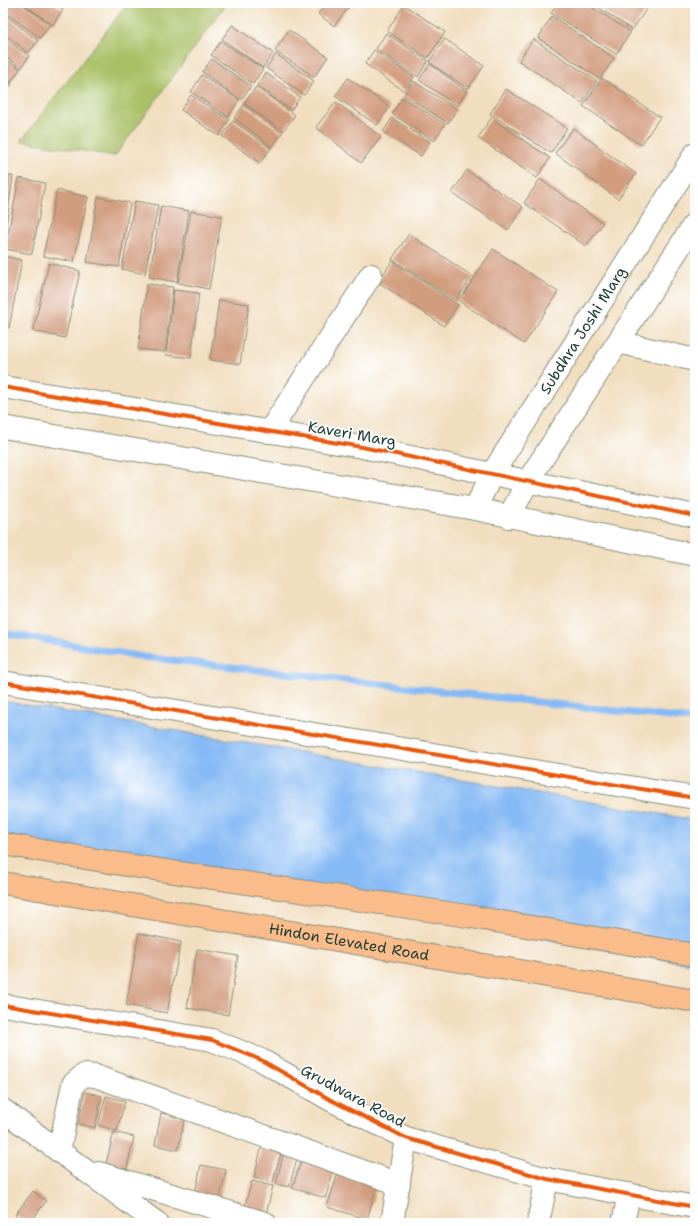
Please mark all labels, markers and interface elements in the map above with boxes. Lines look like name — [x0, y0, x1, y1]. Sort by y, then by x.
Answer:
street label: Subdhra Joshi Marg — [535, 263, 631, 398]
street label: Kaveri Marg — [306, 416, 398, 452]
street label: Hindon Elevated Road — [267, 919, 431, 966]
street label: Grudwara Road — [297, 1060, 409, 1132]

